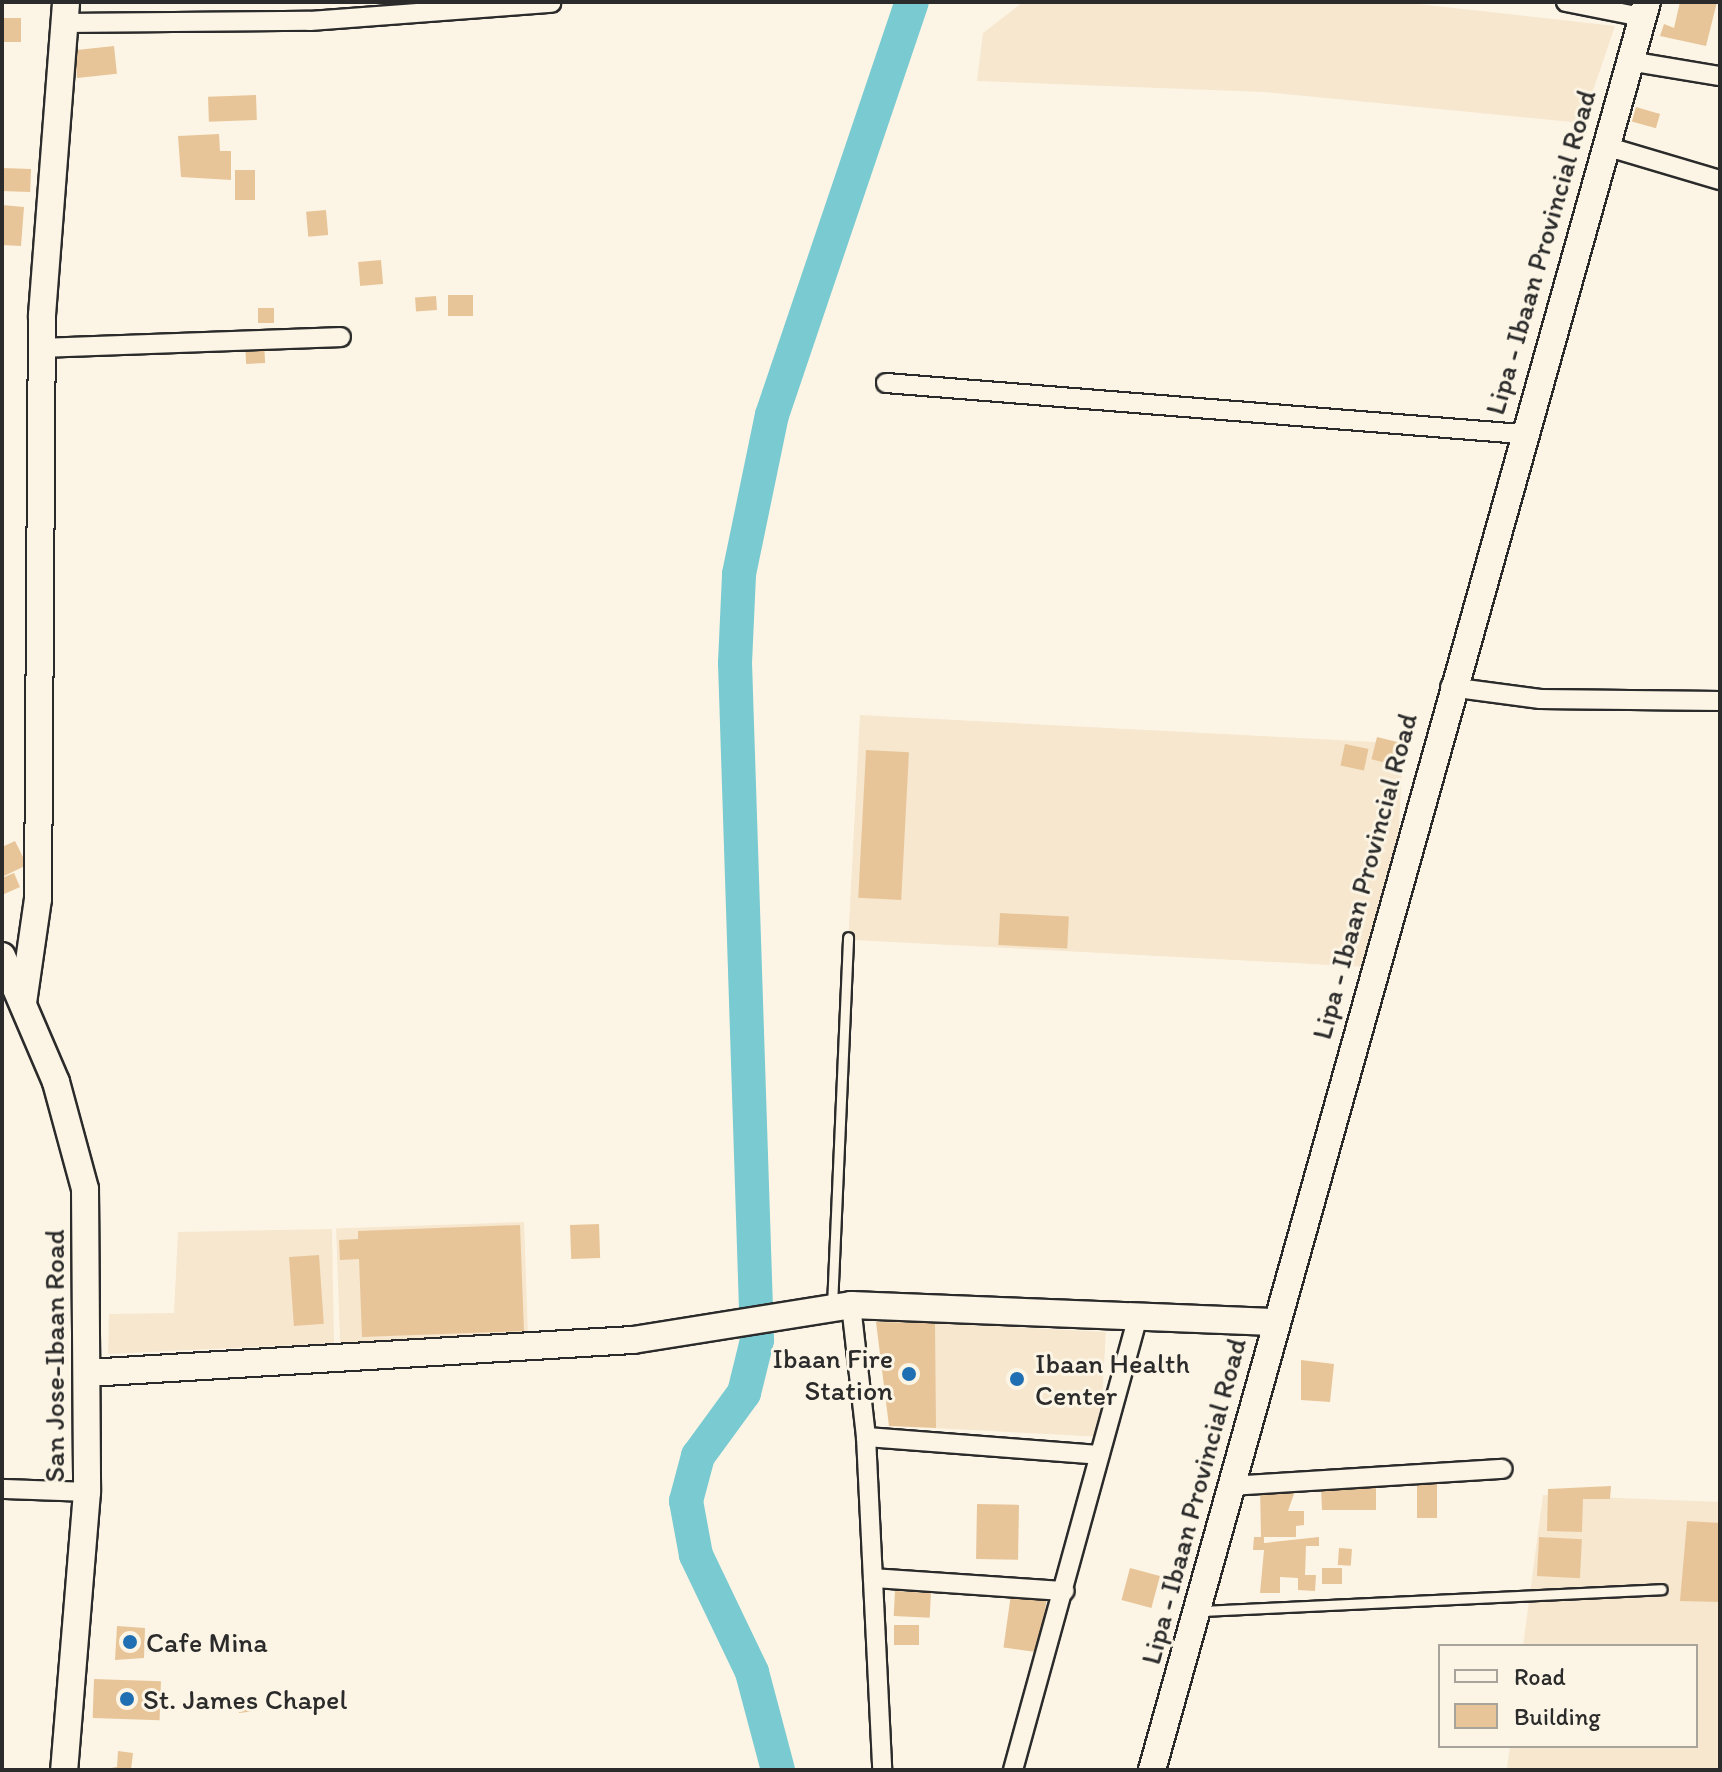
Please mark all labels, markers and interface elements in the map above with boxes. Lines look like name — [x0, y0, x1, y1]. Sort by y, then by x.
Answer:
street label: Lipa - Ibaan Provincial Road — [1478, 86, 1602, 418]
street label: Lipa - Ibaan Provincial Road — [1304, 710, 1424, 1042]
street label: San Jose-Ibaan Road — [37, 1229, 71, 1483]
street label: Lipa - Ibaan Provincial Road — [1133, 1335, 1253, 1667]
place label: Ibaan Fire Station — [772, 1341, 893, 1407]
place label: Ibaan Health Center — [1035, 1346, 1189, 1412]
marker: Ibaan Fire Station — [900, 1365, 918, 1383]
marker: Ibaan Health Center — [1006, 1368, 1028, 1390]
place label: Cafe Mina — [146, 1625, 267, 1659]
marker: Cafe Mina — [121, 1633, 139, 1651]
legend — [1438, 1644, 1698, 1748]
text: Road — [1514, 1662, 1566, 1691]
place label: St. James Chapel — [143, 1682, 348, 1716]
marker: St. James Chapel — [118, 1690, 136, 1708]
text: Building — [1514, 1702, 1601, 1731]

